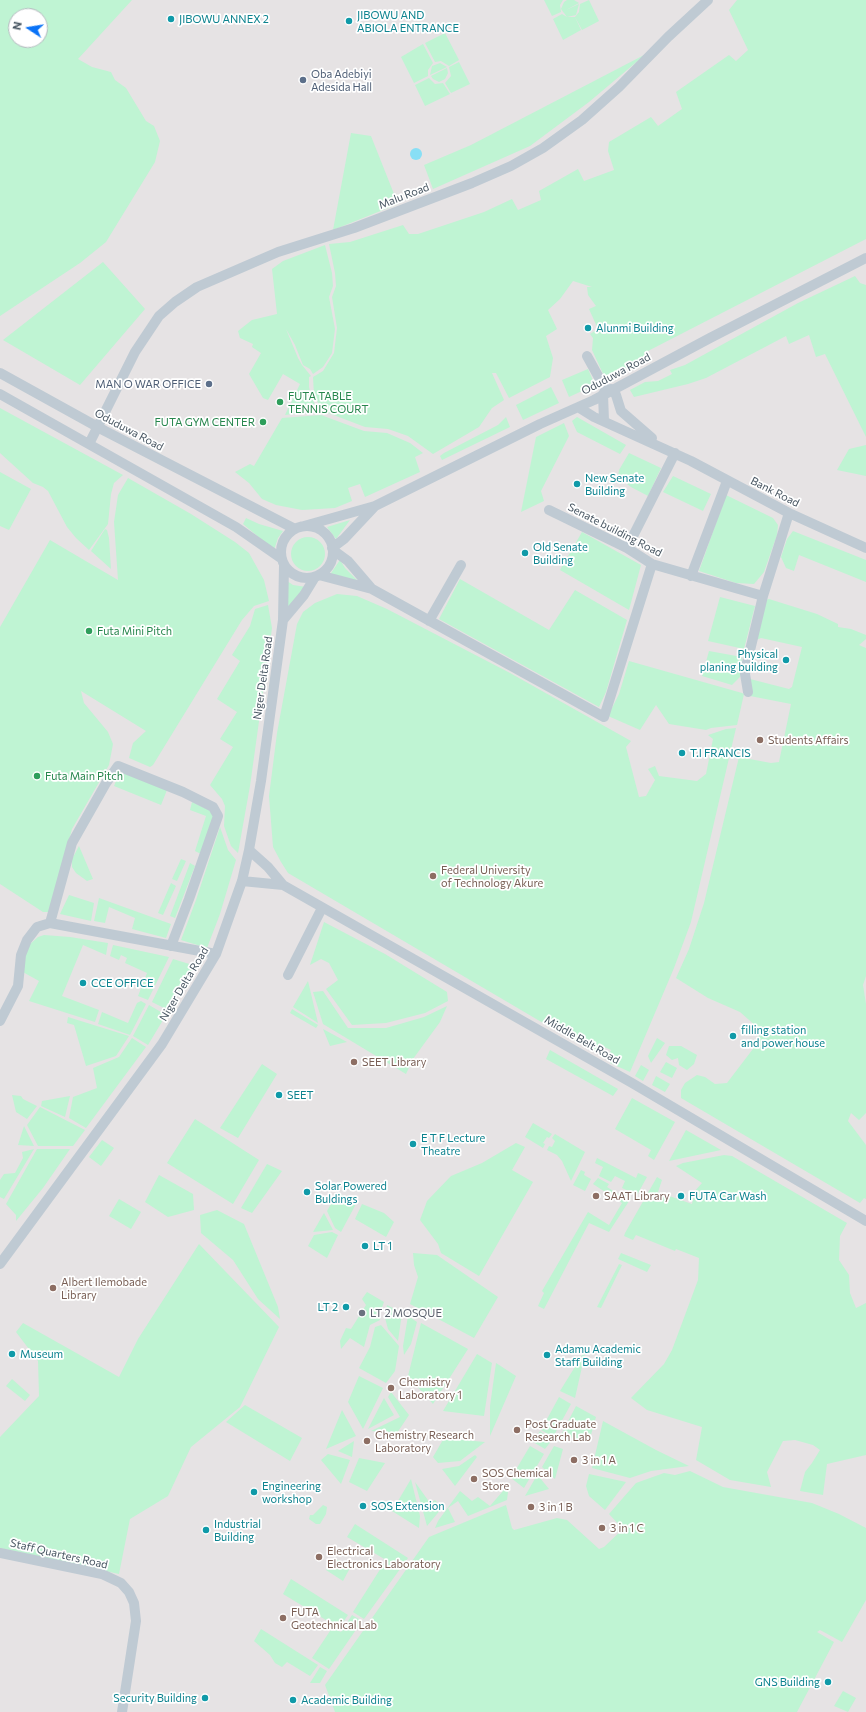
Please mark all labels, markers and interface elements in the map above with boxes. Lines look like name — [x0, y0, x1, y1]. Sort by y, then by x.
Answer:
north arrow — [8, 8, 48, 48]
place label: JIBOWU AND ABIOLA ENTRANCE — [357, 8, 459, 34]
place label: JIBOWU ANNEX 2 — [179, 12, 269, 26]
marker: JIBOWU ANNEX 2 — [166, 14, 176, 24]
marker: JIBOWU AND ABIOLA ENTRANCE — [344, 16, 354, 26]
text: N — [10, 20, 24, 31]
place label: Oba Adebiyi Adesida Hall — [311, 67, 372, 93]
marker: Oba Adebiyi Adesida Hall — [298, 75, 308, 85]
street label: Malu Road — [377, 180, 431, 212]
place label: Alunmi Building — [596, 321, 674, 335]
marker: Alunmi Building — [583, 323, 593, 333]
street label: Oduduwa Road — [579, 350, 653, 398]
place label: MAN O WAR OFFICE — [95, 377, 201, 391]
marker: MAN O WAR OFFICE — [204, 379, 214, 389]
place label: FUTA TABLE TENNIS COURT — [288, 389, 369, 415]
marker: FUTA TABLE TENNIS COURT — [275, 397, 285, 407]
street label: Oduduwa Road — [92, 406, 166, 454]
place label: FUTA GYM CENTER — [155, 415, 255, 429]
marker: FUTA GYM CENTER — [258, 417, 268, 427]
place label: New Senate Building — [585, 471, 644, 497]
street label: Bank Road — [748, 474, 802, 510]
marker: New Senate Building — [572, 479, 582, 489]
street label: Senate building Road — [566, 500, 664, 560]
place label: Old Senate Building — [533, 540, 588, 566]
marker: Old Senate Building — [520, 548, 530, 558]
place label: Futa Mini Pitch — [97, 624, 172, 638]
marker: Futa Mini Pitch — [84, 626, 94, 636]
street label: Niger Delta Road — [251, 635, 275, 721]
place label: Physical planing building — [700, 647, 778, 673]
marker: Physical planing building — [781, 655, 791, 665]
place label: Students Affairs — [768, 733, 849, 747]
marker: Students Affairs — [755, 735, 765, 745]
place label: T.I FRANCIS — [690, 746, 751, 760]
marker: T.I FRANCIS — [677, 748, 687, 758]
place label: Futa Main Pitch — [45, 769, 123, 783]
marker: Futa Main Pitch — [32, 771, 42, 781]
place label: Federal University of Technology Akure — [441, 863, 543, 889]
marker: Federal University of Technology Akure — [428, 871, 438, 881]
street label: Niger Delta Road — [157, 945, 211, 1023]
place label: CCE OFFICE — [91, 976, 153, 990]
marker: CCE OFFICE — [78, 978, 88, 988]
street label: Middle Belt Road — [542, 1013, 622, 1067]
place label: filling station and power house — [741, 1023, 825, 1049]
marker: filling station and power house — [728, 1031, 738, 1041]
place label: SEET Library — [362, 1055, 426, 1069]
marker: SEET Library — [349, 1057, 359, 1067]
place label: SEET — [287, 1088, 314, 1102]
marker: SEET — [274, 1090, 284, 1100]
place label: E T F Lecture Theatre — [421, 1131, 485, 1157]
marker: E T F Lecture Theatre — [408, 1139, 418, 1149]
place label: Solar Powered Buldings — [315, 1179, 387, 1205]
marker: Solar Powered Buldings — [302, 1187, 312, 1197]
place label: SAAT Library — [604, 1189, 670, 1203]
place label: FUTA Car Wash — [689, 1189, 767, 1203]
marker: SAAT Library — [591, 1191, 601, 1201]
marker: FUTA Car Wash — [676, 1191, 686, 1201]
place label: LT 1 — [373, 1239, 392, 1253]
marker: LT 1 — [360, 1241, 370, 1251]
place label: Albert Ilemobade Library — [61, 1275, 147, 1301]
marker: Albert Ilemobade Library — [48, 1283, 58, 1293]
place label: LT 2 — [318, 1300, 338, 1314]
marker: LT 2 — [341, 1302, 351, 1312]
place label: LT 2 MOSQUE — [370, 1306, 442, 1320]
marker: LT 2 MOSQUE — [357, 1308, 367, 1318]
place label: Adamu Academic Staff Building — [555, 1342, 641, 1368]
place label: Museum — [20, 1347, 63, 1361]
marker: Museum — [7, 1349, 17, 1359]
marker: Adamu Academic Staff Building — [542, 1350, 552, 1360]
place label: Chemistry Laboratory 1 — [399, 1375, 462, 1401]
marker: Chemistry Laboratory 1 — [386, 1383, 396, 1393]
place label: Post Graduate Research Lab — [525, 1417, 596, 1443]
marker: Post Graduate Research Lab — [512, 1425, 522, 1435]
place label: Chemistry Research Laboratory — [375, 1428, 474, 1454]
marker: Chemistry Research Laboratory — [362, 1436, 372, 1446]
place label: 3 in 1 A — [582, 1453, 616, 1467]
marker: 3 in 1 A — [569, 1455, 579, 1465]
place label: SOS Chemical Store — [482, 1466, 552, 1492]
marker: SOS Chemical Store — [469, 1474, 479, 1484]
place label: Engineering workshop — [262, 1479, 321, 1505]
marker: Engineering workshop — [249, 1487, 259, 1497]
place label: SOS Extension — [371, 1499, 445, 1513]
place label: 3 in 1 B — [539, 1500, 573, 1514]
marker: SOS Extension — [358, 1501, 368, 1511]
marker: 3 in 1 B — [526, 1502, 536, 1512]
place label: Industrial Building — [214, 1517, 261, 1543]
place label: 3 in 1 C — [610, 1521, 644, 1535]
marker: 3 in 1 C — [597, 1523, 607, 1533]
marker: Industrial Building — [201, 1525, 211, 1535]
street label: Staff Quarters Road — [9, 1536, 109, 1572]
place label: Electrical Electronics Laboratory — [327, 1544, 441, 1570]
marker: Electrical Electronics Laboratory — [314, 1552, 324, 1562]
place label: FUTA Geotechnical Lab — [291, 1605, 377, 1631]
marker: FUTA Geotechnical Lab — [278, 1613, 288, 1623]
place label: GNS Building — [755, 1675, 820, 1689]
marker: GNS Building — [823, 1677, 833, 1687]
place label: Security Building — [113, 1691, 197, 1705]
marker: Security Building — [200, 1693, 210, 1703]
place label: Academic Building — [301, 1693, 392, 1707]
marker: Academic Building — [288, 1695, 298, 1705]

